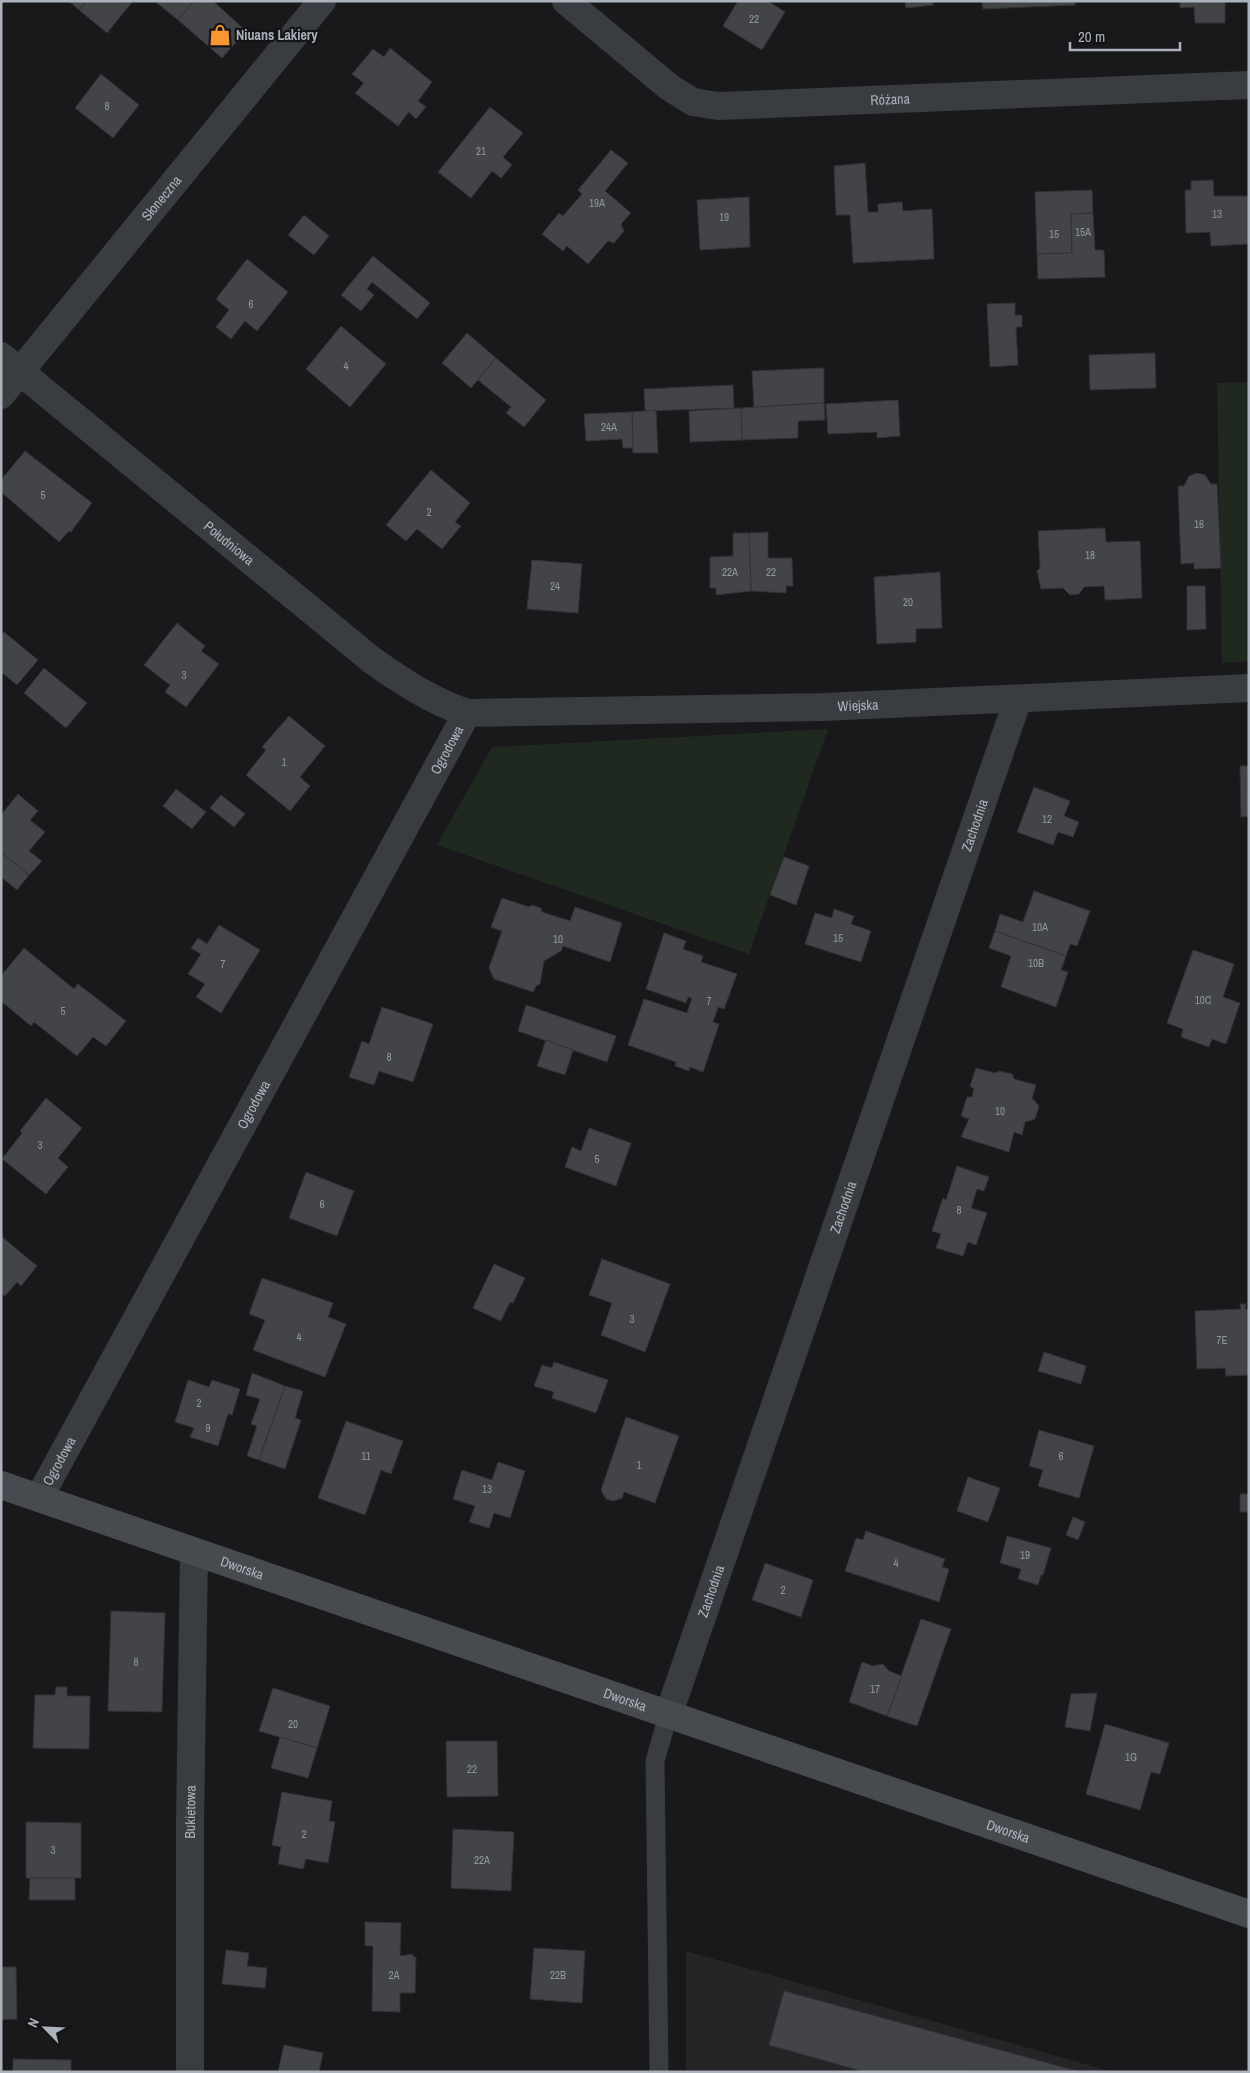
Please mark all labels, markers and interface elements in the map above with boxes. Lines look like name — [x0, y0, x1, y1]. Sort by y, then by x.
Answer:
house number: 22 — [749, 12, 759, 26]
scale bar — [1070, 20, 1180, 52]
shop icon: Niuans Lakiery — [207, 22, 233, 48]
place label: Niuans Lakiery — [236, 26, 318, 44]
text: 20 m — [1078, 26, 1105, 47]
street label: Różana — [870, 89, 911, 109]
house number: 8 — [104, 99, 110, 113]
house number: 21 — [476, 144, 486, 158]
street label: Słoneczna — [138, 171, 186, 225]
house number: 19A — [589, 196, 606, 210]
house number: 13 — [1212, 207, 1222, 221]
house number: 19 — [719, 210, 729, 224]
house number: 15A — [1075, 225, 1092, 239]
house number: 15 — [1049, 227, 1059, 241]
house number: 6 — [248, 297, 254, 311]
house number: 4 — [343, 359, 349, 373]
house number: 24A — [601, 420, 618, 434]
house number: 5 — [40, 488, 46, 502]
house number: 2 — [426, 505, 432, 519]
street label: Południowa — [200, 517, 259, 569]
house number: 16 — [1194, 517, 1204, 531]
house number: 18 — [1085, 548, 1095, 562]
house number: 22A — [722, 565, 739, 579]
house number: 22 — [766, 565, 776, 579]
house number: 24 — [550, 579, 560, 593]
house number: 20 — [903, 595, 913, 609]
house number: 3 — [181, 668, 187, 682]
street label: Wiejska — [837, 696, 880, 715]
street label: Ogrodowa — [426, 722, 468, 778]
house number: 1 — [281, 755, 287, 769]
street label: Zachodnia — [957, 796, 992, 854]
house number: 12 — [1042, 812, 1052, 826]
house number: 10A — [1032, 920, 1049, 934]
house number: 15 — [833, 931, 843, 945]
house number: 10 — [553, 932, 563, 946]
house number: 10B — [1028, 956, 1044, 970]
house number: 7 — [220, 957, 226, 971]
house number: 10C — [1195, 993, 1212, 1007]
house number: 7 — [706, 994, 712, 1008]
house number: 5 — [60, 1004, 66, 1018]
house number: 8 — [386, 1050, 392, 1064]
street label: Ogrodowa — [233, 1077, 274, 1132]
house number: 10 — [995, 1104, 1005, 1118]
house number: 3 — [37, 1138, 43, 1152]
house number: 5 — [594, 1152, 600, 1166]
street label: Zachodnia — [826, 1178, 861, 1236]
house number: 6 — [319, 1197, 325, 1211]
house number: 8 — [956, 1203, 962, 1217]
house number: 3 — [629, 1312, 635, 1326]
house number: 4 — [296, 1330, 302, 1344]
house number: 7E — [1216, 1333, 1228, 1347]
house number: 2 — [196, 1396, 202, 1410]
house number: 9 — [205, 1421, 211, 1435]
street label: Ogrodowa — [39, 1433, 80, 1489]
house number: 11 — [361, 1449, 371, 1463]
house number: 6 — [1058, 1449, 1064, 1463]
house number: 1 — [636, 1458, 642, 1472]
house number: 13 — [482, 1482, 492, 1496]
house number: 19 — [1020, 1548, 1030, 1562]
street label: Dworska — [218, 1552, 267, 1584]
house number: 4 — [893, 1556, 899, 1570]
street label: Zachodnia — [694, 1562, 729, 1620]
house number: 2 — [780, 1583, 786, 1597]
house number: 8 — [133, 1655, 139, 1669]
house number: 17 — [870, 1682, 880, 1696]
street label: Dworska — [601, 1684, 650, 1716]
house number: 20 — [288, 1717, 298, 1731]
house number: 1G — [1125, 1750, 1137, 1764]
house number: 22 — [467, 1762, 477, 1776]
street label: Bukietowa — [181, 1784, 200, 1839]
street label: Dworska — [984, 1815, 1033, 1847]
house number: 2 — [301, 1827, 307, 1841]
house number: 3 — [50, 1843, 56, 1857]
house number: 22A — [474, 1853, 491, 1867]
house number: 2A — [388, 1968, 400, 1982]
house number: 22B — [550, 1968, 566, 1982]
north arrow — [20, 2003, 70, 2053]
text: N — [23, 2015, 43, 2030]

